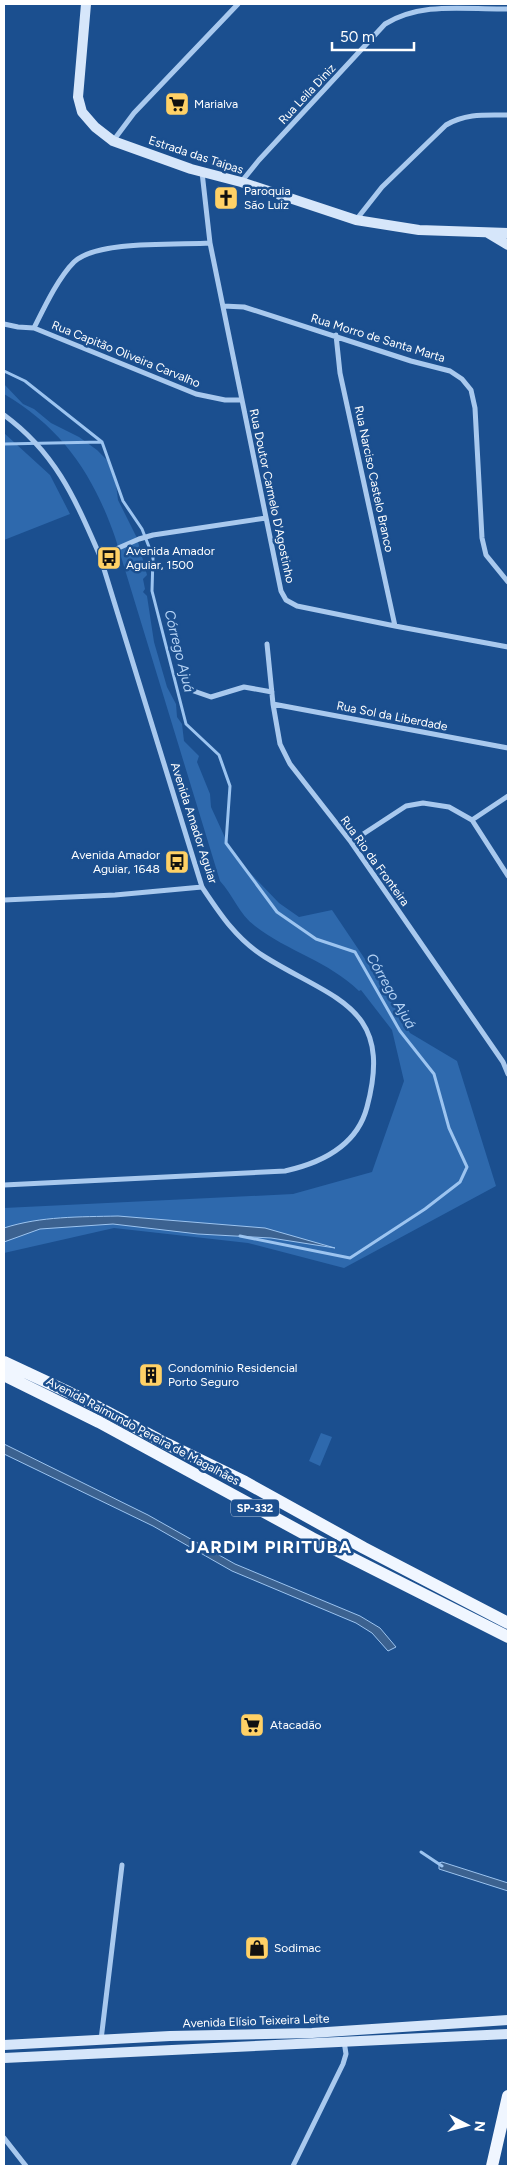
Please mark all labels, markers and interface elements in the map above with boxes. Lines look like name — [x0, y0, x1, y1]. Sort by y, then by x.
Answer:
scale bar — [332, 20, 414, 52]
text: 50 m — [340, 28, 375, 46]
street label: Rua Leila Diniz — [276, 61, 338, 127]
supermarket icon: Marialva — [164, 91, 190, 117]
place label: Marialva — [194, 97, 238, 111]
street label: Estrada das Taipas — [147, 133, 246, 177]
place label: Paroquia São Luiz — [244, 184, 291, 212]
church icon: Paroquia São Luiz — [213, 185, 239, 211]
street label: Rua Morro de Santa Marta — [309, 311, 447, 365]
street label: Rua Capitão Oliveira Carvalho — [50, 318, 202, 390]
street label: Rua Narciso Castelo Branco — [352, 405, 396, 553]
street label: Rua Doutor Carmelo D'Agostinho — [247, 408, 297, 584]
place label: Avenida Amador Aguiar, 1500 — [126, 544, 215, 572]
bus stop icon: Avenida Amador Aguiar, 1500 — [96, 545, 122, 571]
water label: Córrego Ajuá — [161, 608, 197, 694]
street label: Rua Sol da Liberdade — [335, 698, 449, 734]
street label: Avenida Amador Aguiar — [168, 761, 220, 885]
street label: Rua Rio da Fronteira — [338, 813, 412, 909]
place label: Avenida Amador Aguiar, 1648 — [71, 848, 160, 876]
bus stop icon: Avenida Amador Aguiar, 1648 — [164, 849, 190, 875]
water label: Córrego Ajuá — [363, 950, 419, 1032]
place label: Condomínio Residencial Porto Seguro — [168, 1361, 297, 1389]
building icon: Condomínio Residencial Porto Seguro — [138, 1362, 164, 1388]
street label: Avenida Raimundo Pereira de Magalhães — [44, 1374, 242, 1488]
road number: SP-332 — [231, 1500, 279, 1516]
district label: JARDIM PIRITUBA — [186, 1536, 352, 1558]
supermarket icon: Atacadão — [239, 1712, 265, 1738]
place label: Atacadão — [270, 1718, 322, 1732]
shop icon: Sodimac — [244, 1935, 270, 1961]
place label: Sodimac — [274, 1941, 321, 1955]
street label: Avenida Elísio Teixeira Leite — [182, 2011, 330, 2031]
north arrow — [442, 2100, 492, 2150]
text: N — [470, 2120, 488, 2133]

